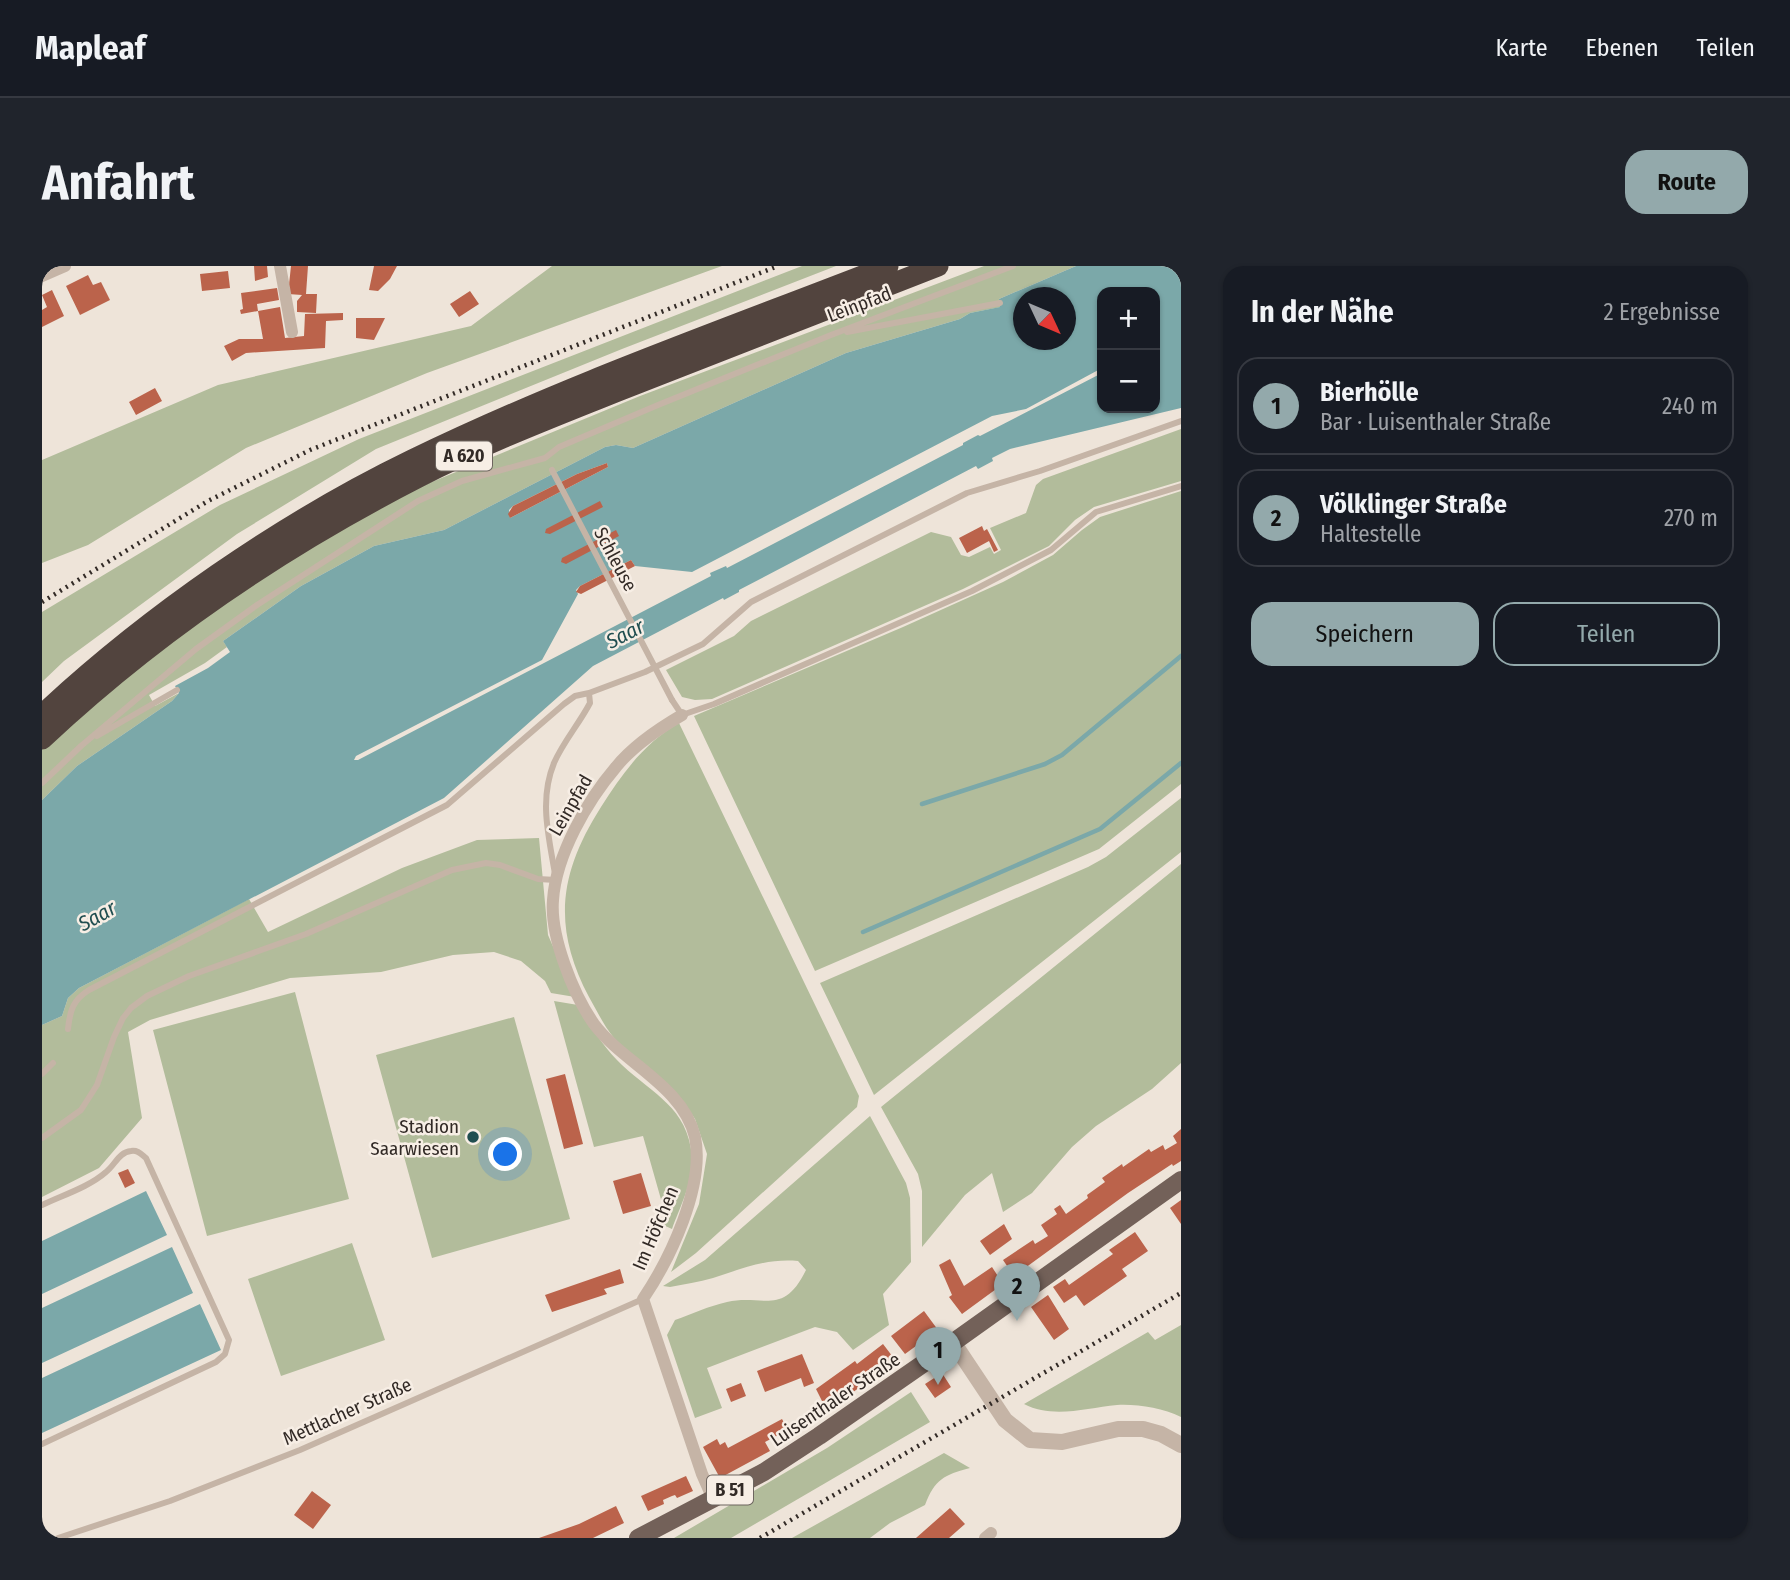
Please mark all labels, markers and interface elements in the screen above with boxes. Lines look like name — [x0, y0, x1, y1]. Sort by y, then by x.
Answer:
text: Mapleaf — [35, 28, 146, 68]
text: Karte — [1496, 34, 1548, 62]
text: Ebenen — [1586, 34, 1659, 62]
text: Teilen — [1697, 34, 1755, 62]
button: Route — [1625, 150, 1748, 214]
text: Anfahrt — [42, 153, 195, 212]
street label: Leinpfad — [824, 282, 895, 327]
north arrow — [1013, 287, 1076, 350]
map controls — [1097, 287, 1160, 413]
button: + — [1097, 287, 1160, 350]
text: In der Nähe — [1251, 294, 1394, 330]
text: 2 Ergebnisse — [1603, 298, 1720, 326]
button: − — [1097, 350, 1160, 413]
text: Bierhölle — [1320, 377, 1419, 408]
text: 1 — [1271, 392, 1281, 420]
text: 240 m — [1662, 392, 1718, 420]
text: Bar · Luisenthaler Straße — [1320, 408, 1551, 436]
road number: A 620 — [436, 442, 492, 470]
text: Völklinger Straße — [1320, 489, 1507, 520]
text: 2 — [1271, 504, 1281, 532]
text: 270 m — [1664, 504, 1718, 532]
text: Haltestelle — [1320, 520, 1421, 548]
street label: Schleuse — [589, 523, 642, 595]
button: Speichern — [1251, 602, 1479, 666]
button: Teilen — [1493, 602, 1720, 666]
water label: Saar — [601, 613, 649, 655]
street label: Leinpfad — [544, 770, 597, 840]
water label: Saar — [73, 895, 121, 937]
place label: Stadion Saarwiesen — [370, 1115, 459, 1160]
marker: Stadion Saarwiesen — [465, 1129, 481, 1145]
your location — [488, 1137, 522, 1171]
street label: Im Höfchen — [628, 1183, 683, 1274]
pin: 2 — [994, 1263, 1040, 1321]
pin: 1 — [915, 1327, 961, 1385]
street label: Luisenthaler Straße — [766, 1347, 905, 1451]
street label: Mettlacher Straße — [279, 1373, 415, 1450]
road number: B 51 — [707, 1476, 753, 1504]

